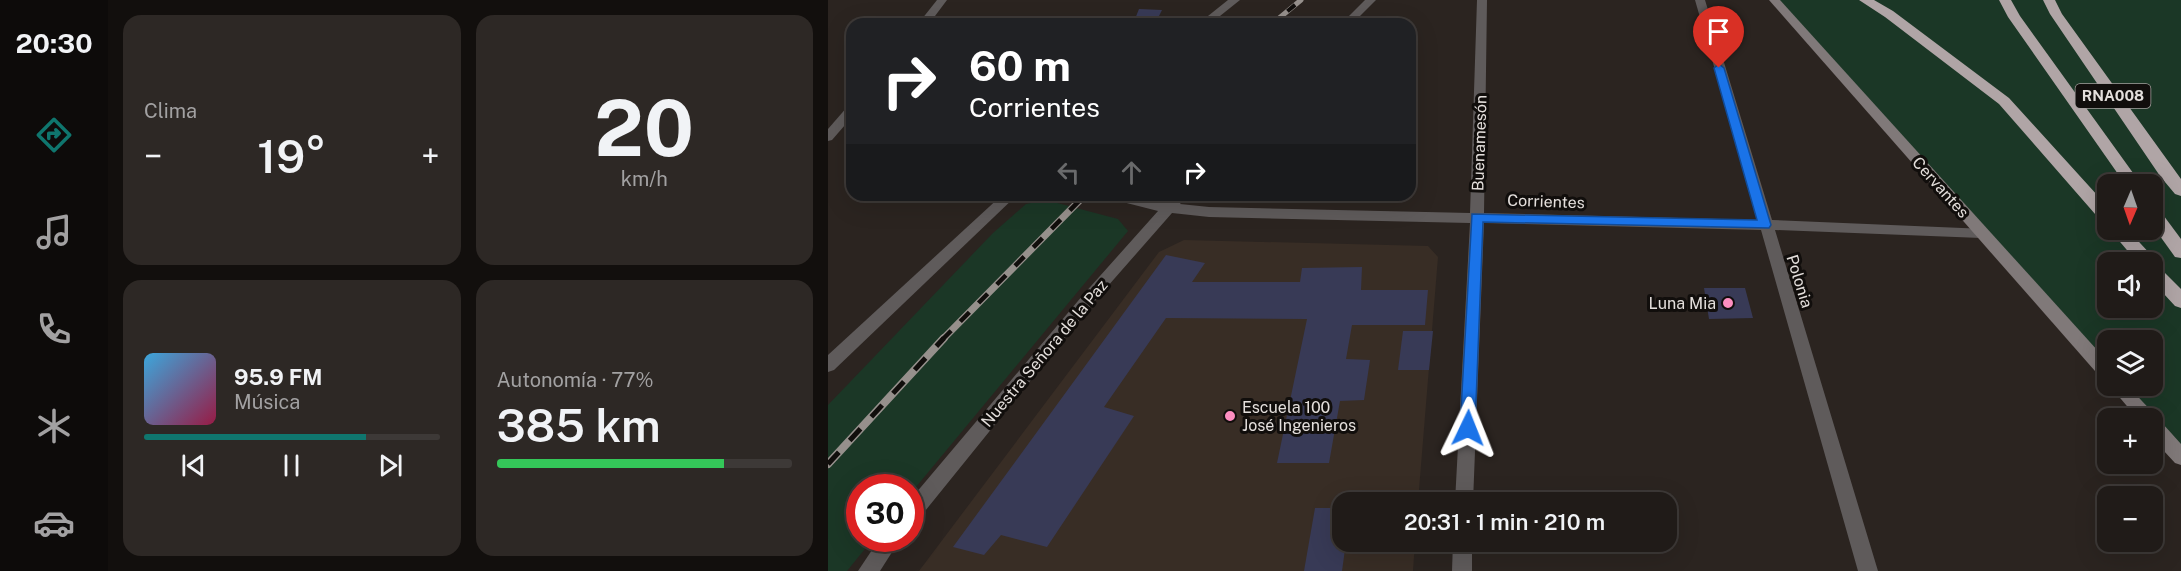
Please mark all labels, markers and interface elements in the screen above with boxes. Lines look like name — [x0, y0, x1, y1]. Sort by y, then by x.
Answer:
pin — [1693, 6, 1744, 68]
icon: arrive — [1702, 15, 1735, 48]
text: 20:30 — [15, 27, 93, 59]
text: 60 m — [969, 41, 1071, 90]
icon: right — [870, 42, 948, 120]
text: 20 — [594, 82, 694, 174]
road number: RNA008 — [2076, 84, 2150, 108]
text: Corrientes — [969, 91, 1100, 123]
street label: Buenamesón — [1468, 95, 1491, 191]
text: Clima — [144, 99, 197, 123]
icon: directions — [33, 114, 75, 156]
text: 19° — [257, 130, 326, 183]
text: − — [144, 137, 162, 175]
text: + — [421, 137, 440, 175]
street label: Cervantes — [1908, 153, 1973, 222]
icon: left — [1052, 156, 1085, 189]
icon: ahead — [1115, 156, 1148, 189]
icon: right — [1178, 156, 1211, 189]
text: km/h — [621, 167, 668, 191]
north arrow — [2097, 174, 2163, 240]
map controls — [2097, 174, 2163, 552]
street label: Corrientes — [1507, 191, 1585, 212]
icon: music — [33, 211, 75, 253]
street label: Polonia — [1782, 252, 1817, 310]
button: sound — [2097, 252, 2163, 318]
street label: Nuestra Señora de la Paz — [977, 276, 1112, 431]
place label: Luna Mia — [1648, 294, 1716, 313]
marker: Luna Mia — [1721, 296, 1735, 310]
icon: phone — [33, 308, 75, 350]
button: layers — [2097, 330, 2163, 396]
text: 95.9 FM — [234, 364, 322, 390]
text: Autonomía · 77% — [497, 368, 654, 392]
text: Música — [234, 390, 300, 414]
position arrow — [1436, 396, 1500, 460]
place label: Escuela 100 José Ingenieros — [1242, 398, 1356, 435]
text: 385 km — [497, 399, 661, 452]
icon: climate — [33, 405, 75, 447]
button: + — [2097, 408, 2163, 474]
marker: Escuela 100 José Ingenieros — [1223, 409, 1237, 423]
icon: previous — [177, 449, 210, 482]
icon: pause — [275, 449, 308, 482]
icon: next — [374, 449, 407, 482]
speed limit sign: 30 — [846, 474, 924, 552]
button: − — [2097, 486, 2163, 552]
icon: car — [33, 502, 75, 544]
text: 20:31 · 1 min · 210 m — [1404, 509, 1605, 535]

